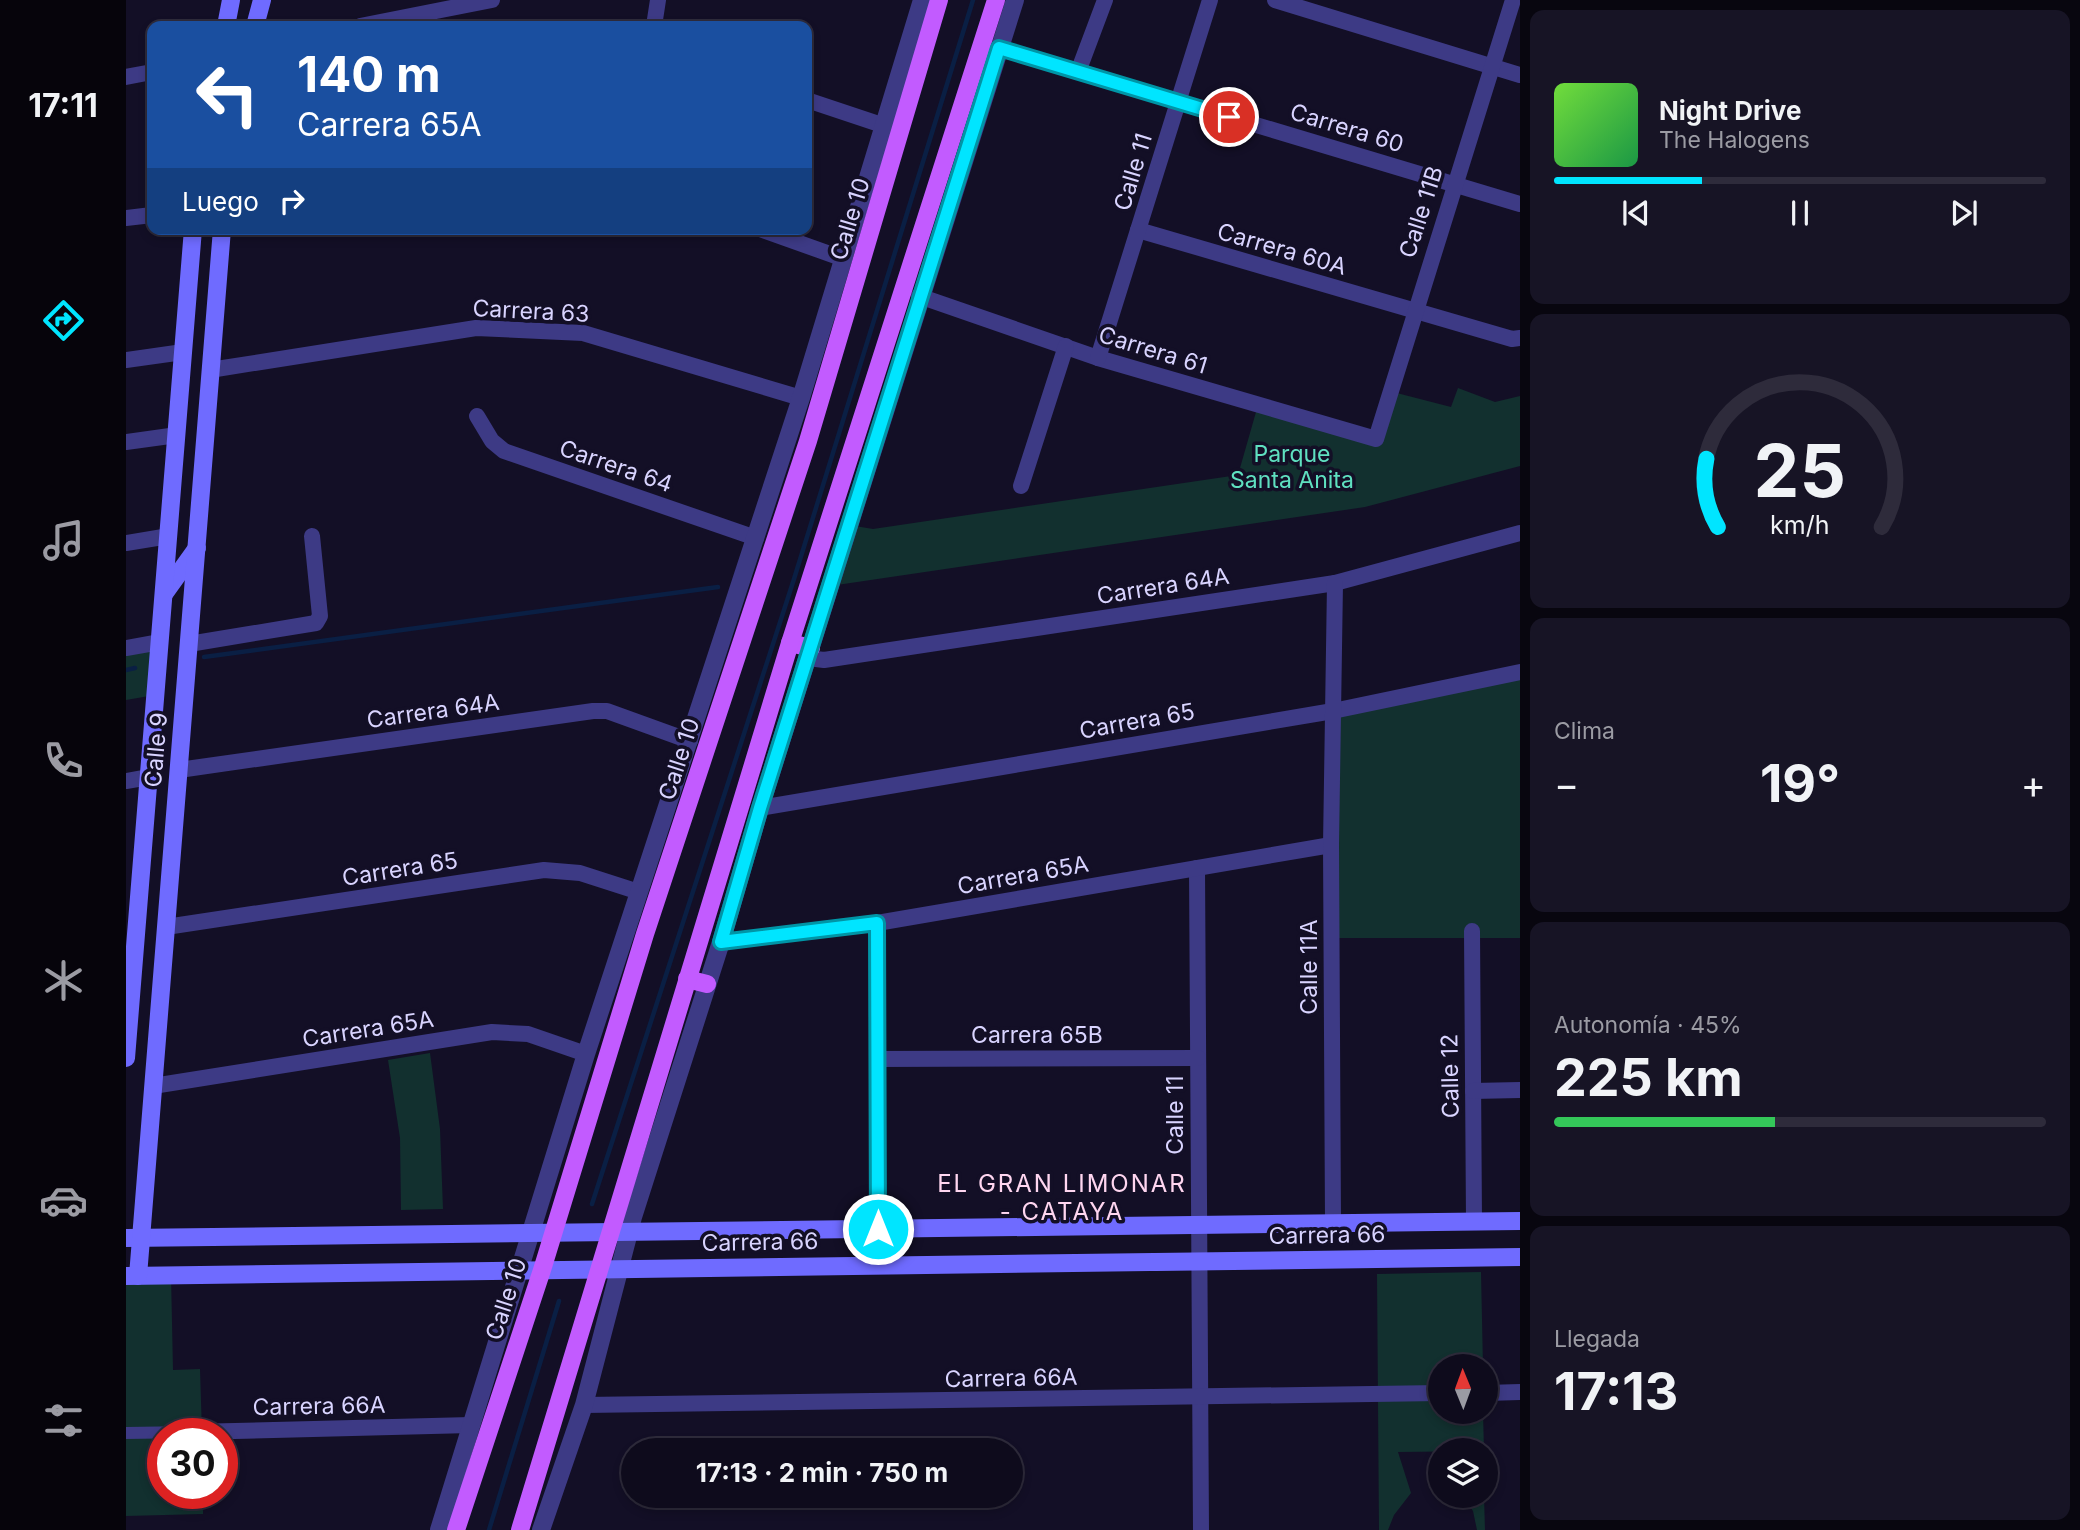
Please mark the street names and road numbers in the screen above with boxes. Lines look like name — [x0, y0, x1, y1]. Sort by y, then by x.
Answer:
street label: Carrera 60 — [1287, 97, 1407, 159]
street label: Calle 11 — [1108, 130, 1158, 214]
street label: Calle 11B — [1393, 163, 1449, 261]
street label: Calle 10 — [824, 174, 876, 264]
street label: Carrera 60A — [1214, 217, 1350, 281]
street label: Carrera 63 — [472, 294, 590, 328]
street label: Carrera 61 — [1095, 320, 1211, 380]
street label: Carrera 64 — [556, 434, 676, 498]
street label: Carrera 64A — [1095, 562, 1231, 610]
street label: Carrera 64A — [365, 688, 501, 734]
street label: Carrera 65 — [1077, 697, 1197, 745]
street label: Calle 9 — [139, 711, 173, 789]
street label: Calle 10 — [653, 714, 705, 804]
street label: Carrera 65 — [340, 846, 460, 892]
street label: Carrera 65A — [955, 850, 1091, 900]
street label: Calle 11A — [1295, 919, 1323, 1015]
street label: Carrera 65A — [300, 1005, 436, 1053]
street label: Carrera 65B — [971, 1021, 1103, 1049]
street label: Calle 12 — [1435, 1034, 1465, 1118]
street label: Calle 11 — [1161, 1075, 1189, 1155]
street label: Carrera 66 — [1268, 1220, 1386, 1250]
street label: Carrera 66 — [701, 1227, 819, 1257]
street label: Calle 10 — [480, 1254, 532, 1344]
street label: Carrera 66A — [944, 1363, 1078, 1393]
street label: Carrera 66A — [252, 1391, 386, 1421]

